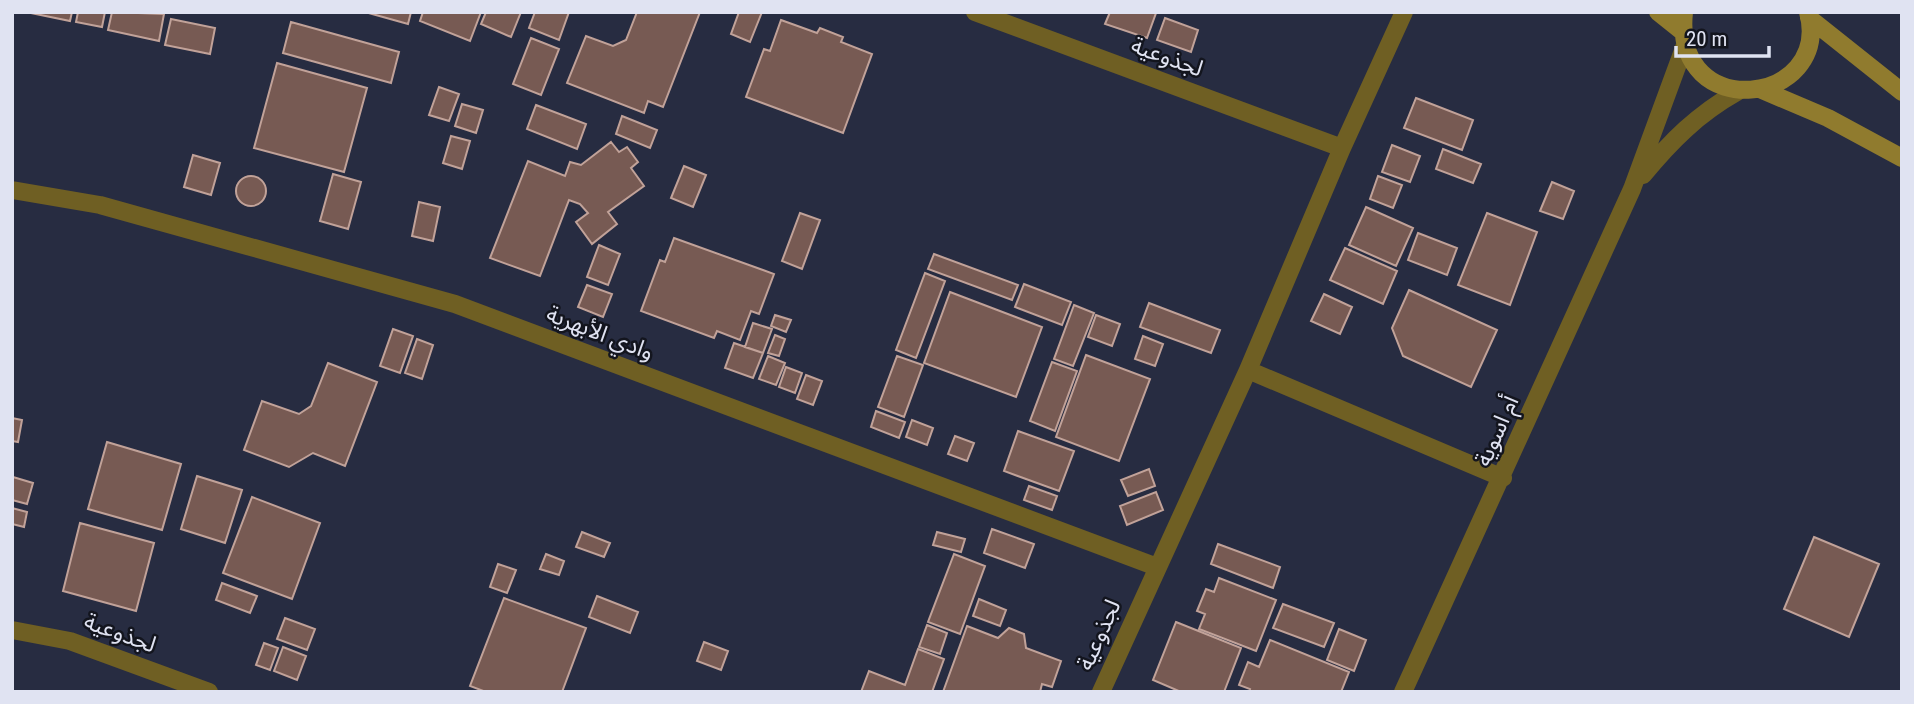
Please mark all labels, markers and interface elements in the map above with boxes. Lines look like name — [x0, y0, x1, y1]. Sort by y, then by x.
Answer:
scale bar — [1676, 14, 1769, 58]
text: 20 m — [1686, 27, 1727, 51]
street label: لجذوعية — [1127, 32, 1207, 82]
street label: وادي الأبهرية — [541, 300, 657, 369]
street label: أم اسوية — [1469, 391, 1528, 472]
street label: لجذوعية — [1072, 595, 1126, 675]
street label: لجذوعية — [80, 608, 160, 658]

